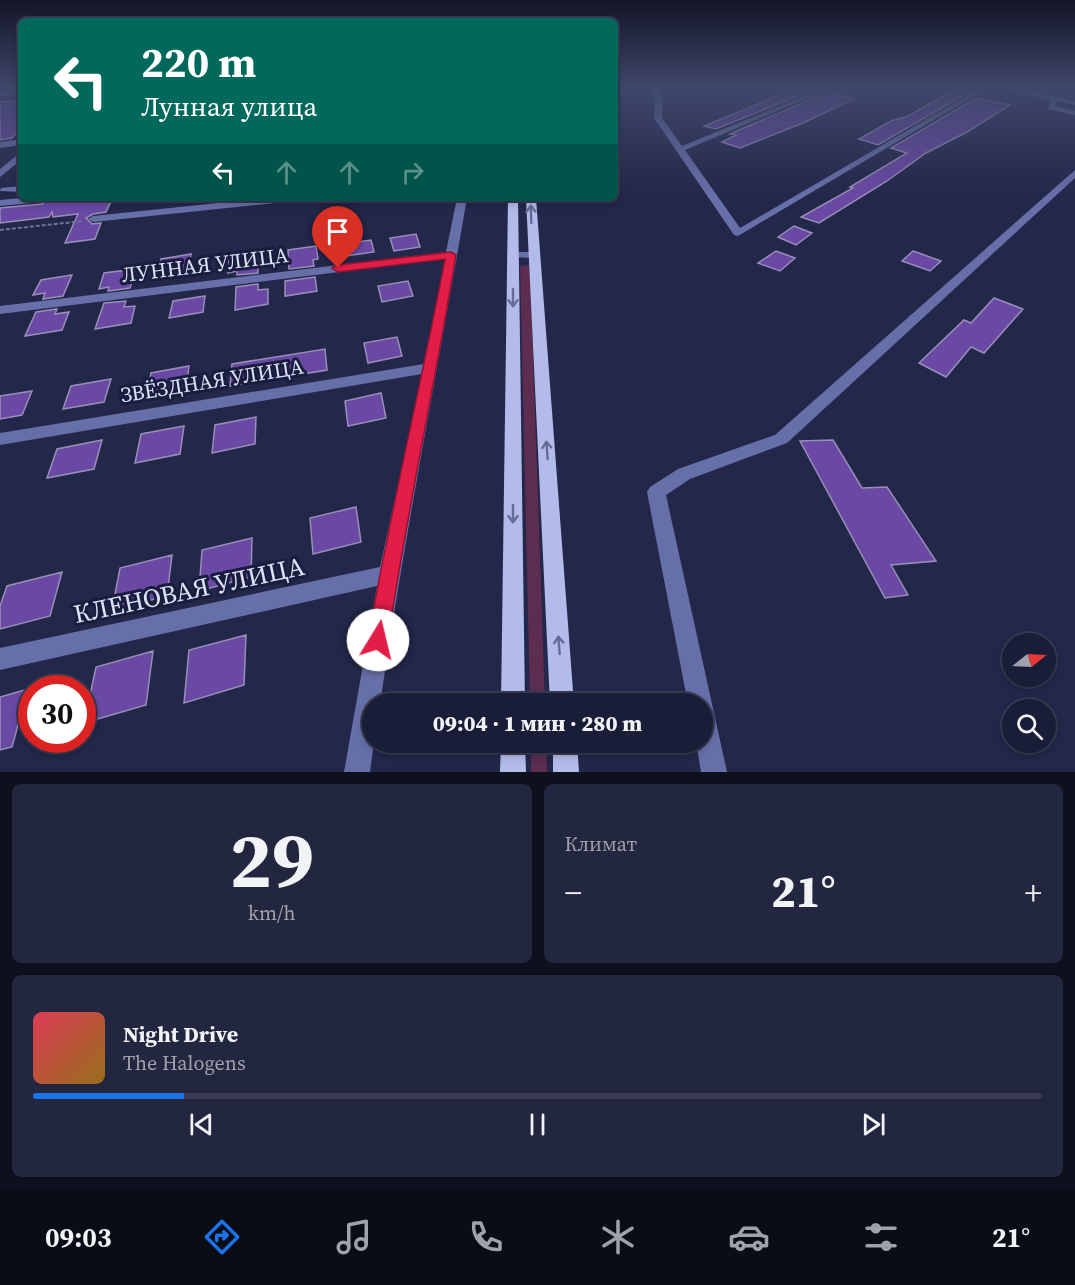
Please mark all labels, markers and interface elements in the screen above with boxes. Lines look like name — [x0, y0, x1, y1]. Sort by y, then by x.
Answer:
text: 220 m — [141, 33, 256, 91]
icon: left — [42, 42, 120, 120]
text: Лунная улица — [141, 88, 317, 125]
icon: left — [207, 156, 240, 189]
icon: ahead — [270, 156, 303, 189]
icon: ahead — [333, 156, 366, 189]
icon: right — [396, 156, 429, 189]
one-way arrow — [526, 205, 537, 224]
pin — [312, 206, 363, 268]
icon: arrive — [321, 215, 354, 248]
street label: ЛУННАЯ УЛИЦА — [120, 240, 290, 289]
one-way arrow — [507, 288, 519, 308]
street label: ЗВЁЗДНАЯ УЛИЦА — [118, 352, 306, 409]
one-way arrow — [541, 441, 552, 461]
one-way arrow — [507, 504, 519, 524]
street label: КЛЕНОВАЯ УЛИЦА — [70, 548, 308, 632]
position arrow — [346, 608, 410, 672]
north arrow — [1002, 633, 1056, 687]
map controls — [1002, 633, 1056, 753]
one-way arrow — [553, 636, 564, 656]
speed limit sign: 30 — [18, 675, 96, 753]
button: search — [1002, 699, 1056, 753]
text: 09:04 · 1 мин · 280 m — [433, 708, 642, 738]
text: 29 — [229, 806, 314, 913]
text: Климат — [565, 830, 637, 858]
text: 21° — [771, 860, 835, 922]
text: − — [565, 870, 582, 915]
text: + — [1024, 870, 1042, 915]
text: km/h — [248, 899, 296, 927]
text: Night Drive — [123, 1019, 238, 1049]
text: The Halogens — [123, 1049, 246, 1077]
icon: previous — [185, 1108, 218, 1141]
icon: pause — [521, 1108, 554, 1141]
icon: next — [857, 1108, 890, 1141]
icon: directions — [201, 1216, 243, 1258]
icon: music — [333, 1216, 375, 1258]
icon: phone — [465, 1216, 507, 1258]
icon: climate — [597, 1216, 639, 1258]
icon: car — [728, 1216, 770, 1258]
icon: filters — [860, 1216, 902, 1258]
text: 09:03 — [45, 1219, 112, 1256]
text: 21° — [992, 1219, 1030, 1256]

